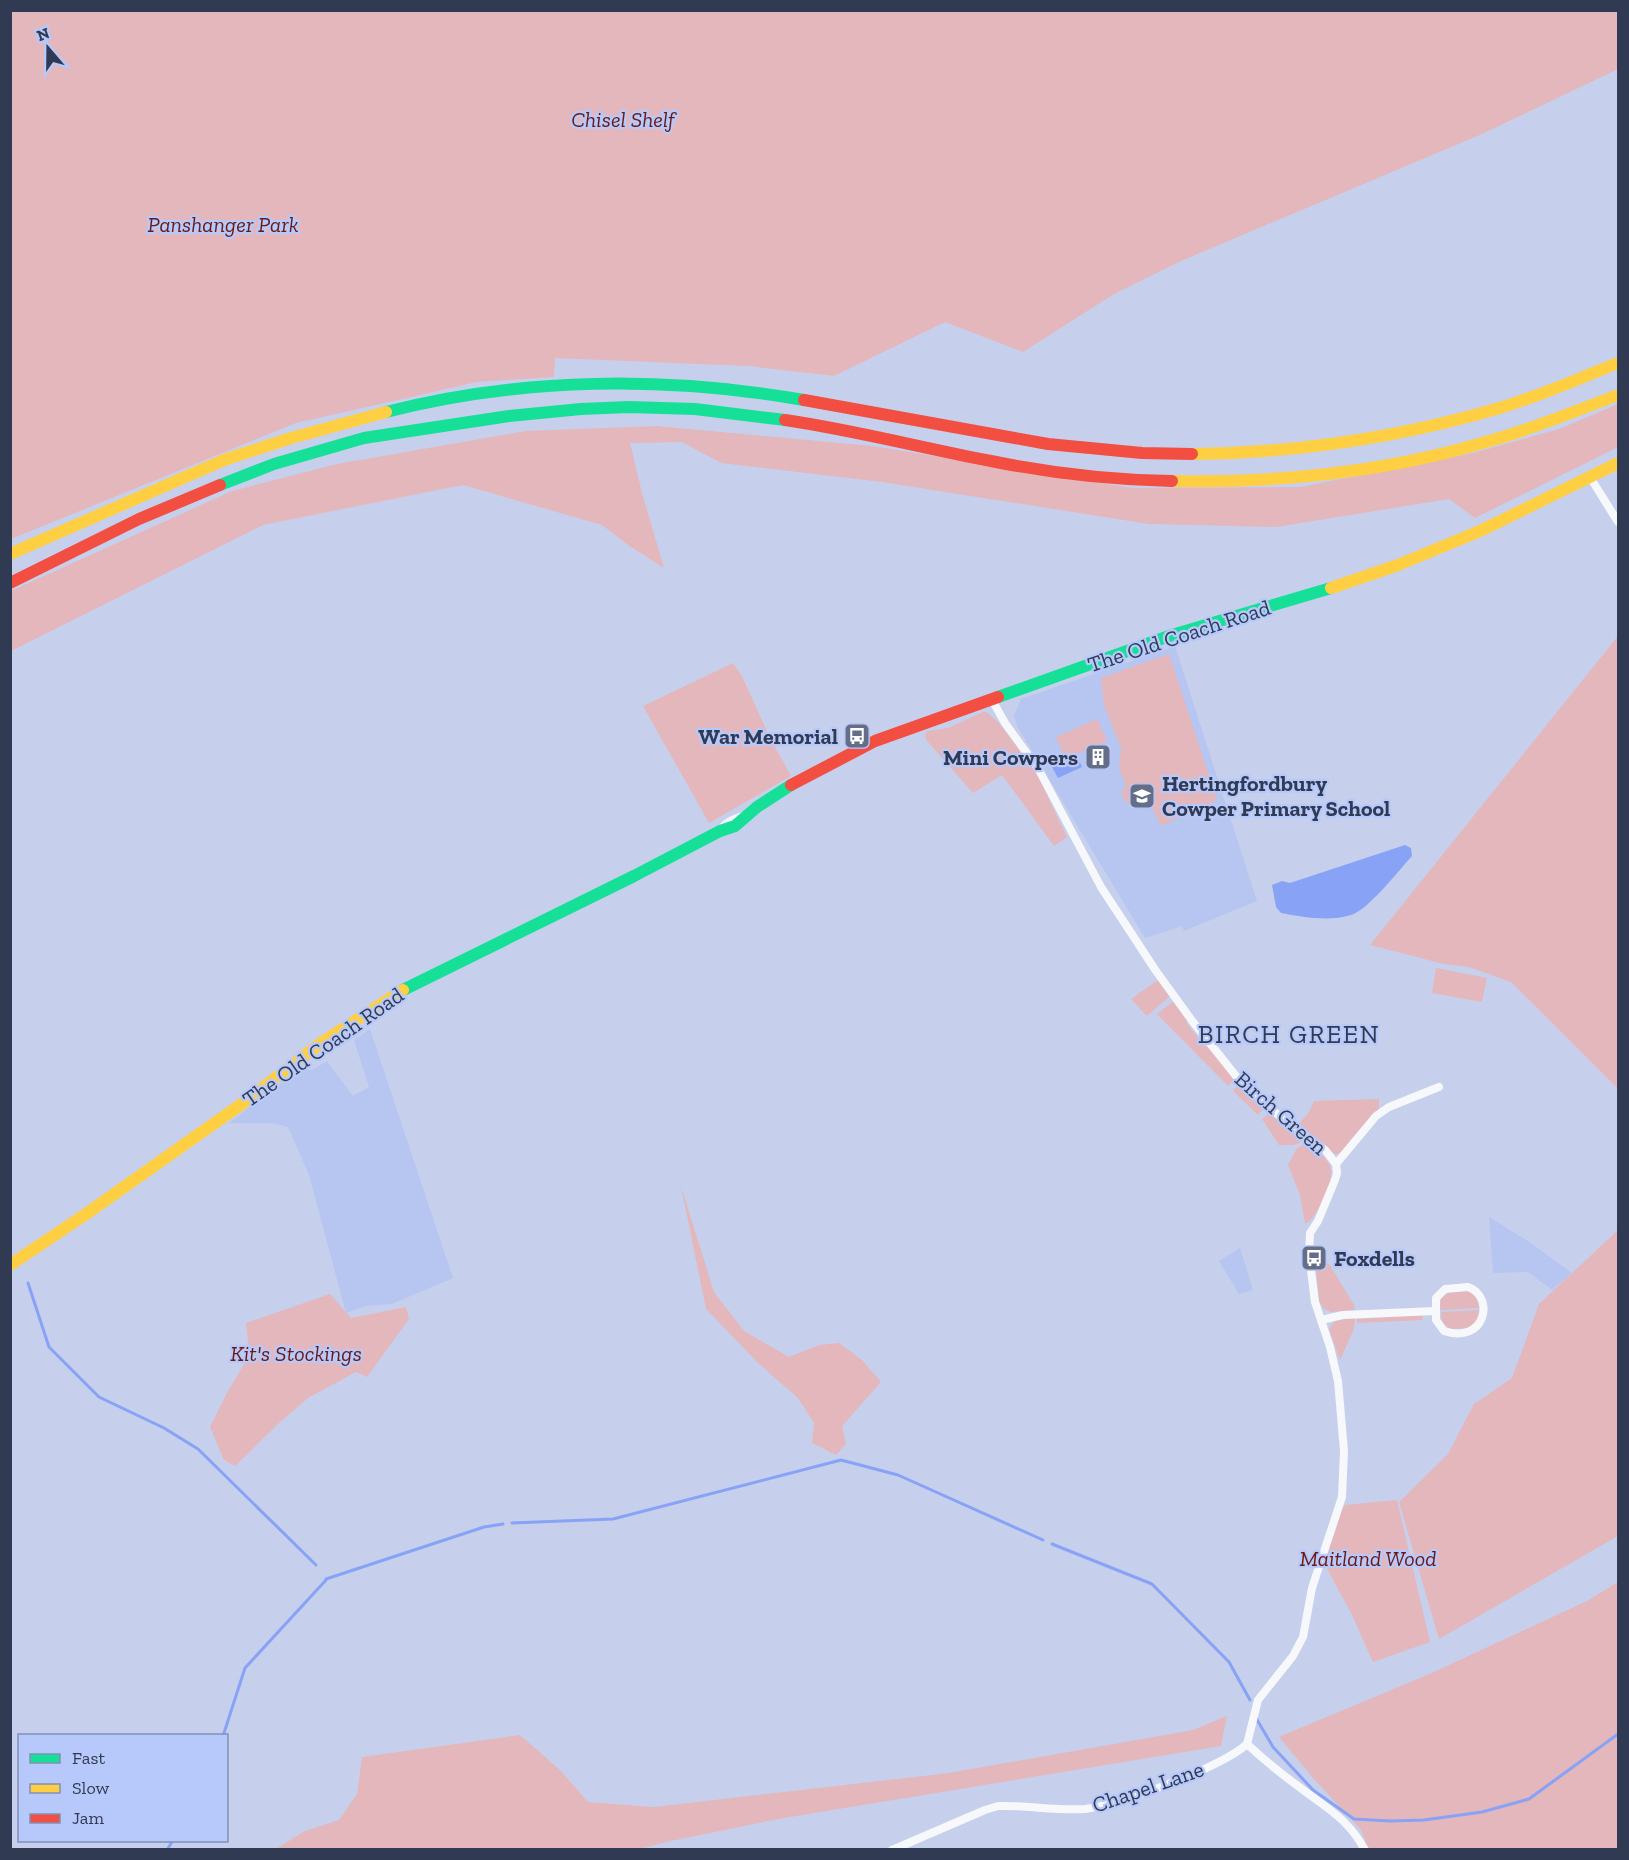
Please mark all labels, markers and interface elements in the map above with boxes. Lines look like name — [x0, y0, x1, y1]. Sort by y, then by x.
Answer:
north arrow — [18, 18, 78, 78]
text: N — [34, 23, 52, 45]
park label: Chisel Shelf — [571, 106, 677, 133]
park label: Panshanger Park — [147, 211, 299, 238]
street label: The Old Coach Road — [1084, 594, 1274, 678]
bus stop icon: War Memorial — [842, 721, 872, 751]
place label: War Memorial — [698, 723, 838, 750]
building icon: Mini Cowpers — [1083, 742, 1113, 772]
place label: Mini Cowpers — [943, 744, 1078, 771]
place label: Hertingfordbury Cowper Primary School — [1162, 770, 1390, 822]
school or university icon: Hertingfordbury Cowper Primary School — [1127, 781, 1157, 811]
street label: The Old Coach Road — [237, 981, 409, 1113]
district label: BIRCH GREEN — [1198, 1018, 1380, 1050]
street label: Birch Green — [1229, 1066, 1333, 1161]
bus stop icon: Foxdells — [1299, 1243, 1329, 1273]
place label: Foxdells — [1334, 1245, 1415, 1272]
park label: Kit's Stockings — [230, 1340, 362, 1367]
park label: Maitland Wood — [1299, 1545, 1437, 1572]
legend — [18, 1734, 228, 1842]
text: Fast — [72, 1747, 105, 1769]
street label: Chapel Lane — [1089, 1755, 1207, 1819]
text: Slow — [72, 1777, 109, 1799]
text: Jam — [72, 1807, 104, 1829]

